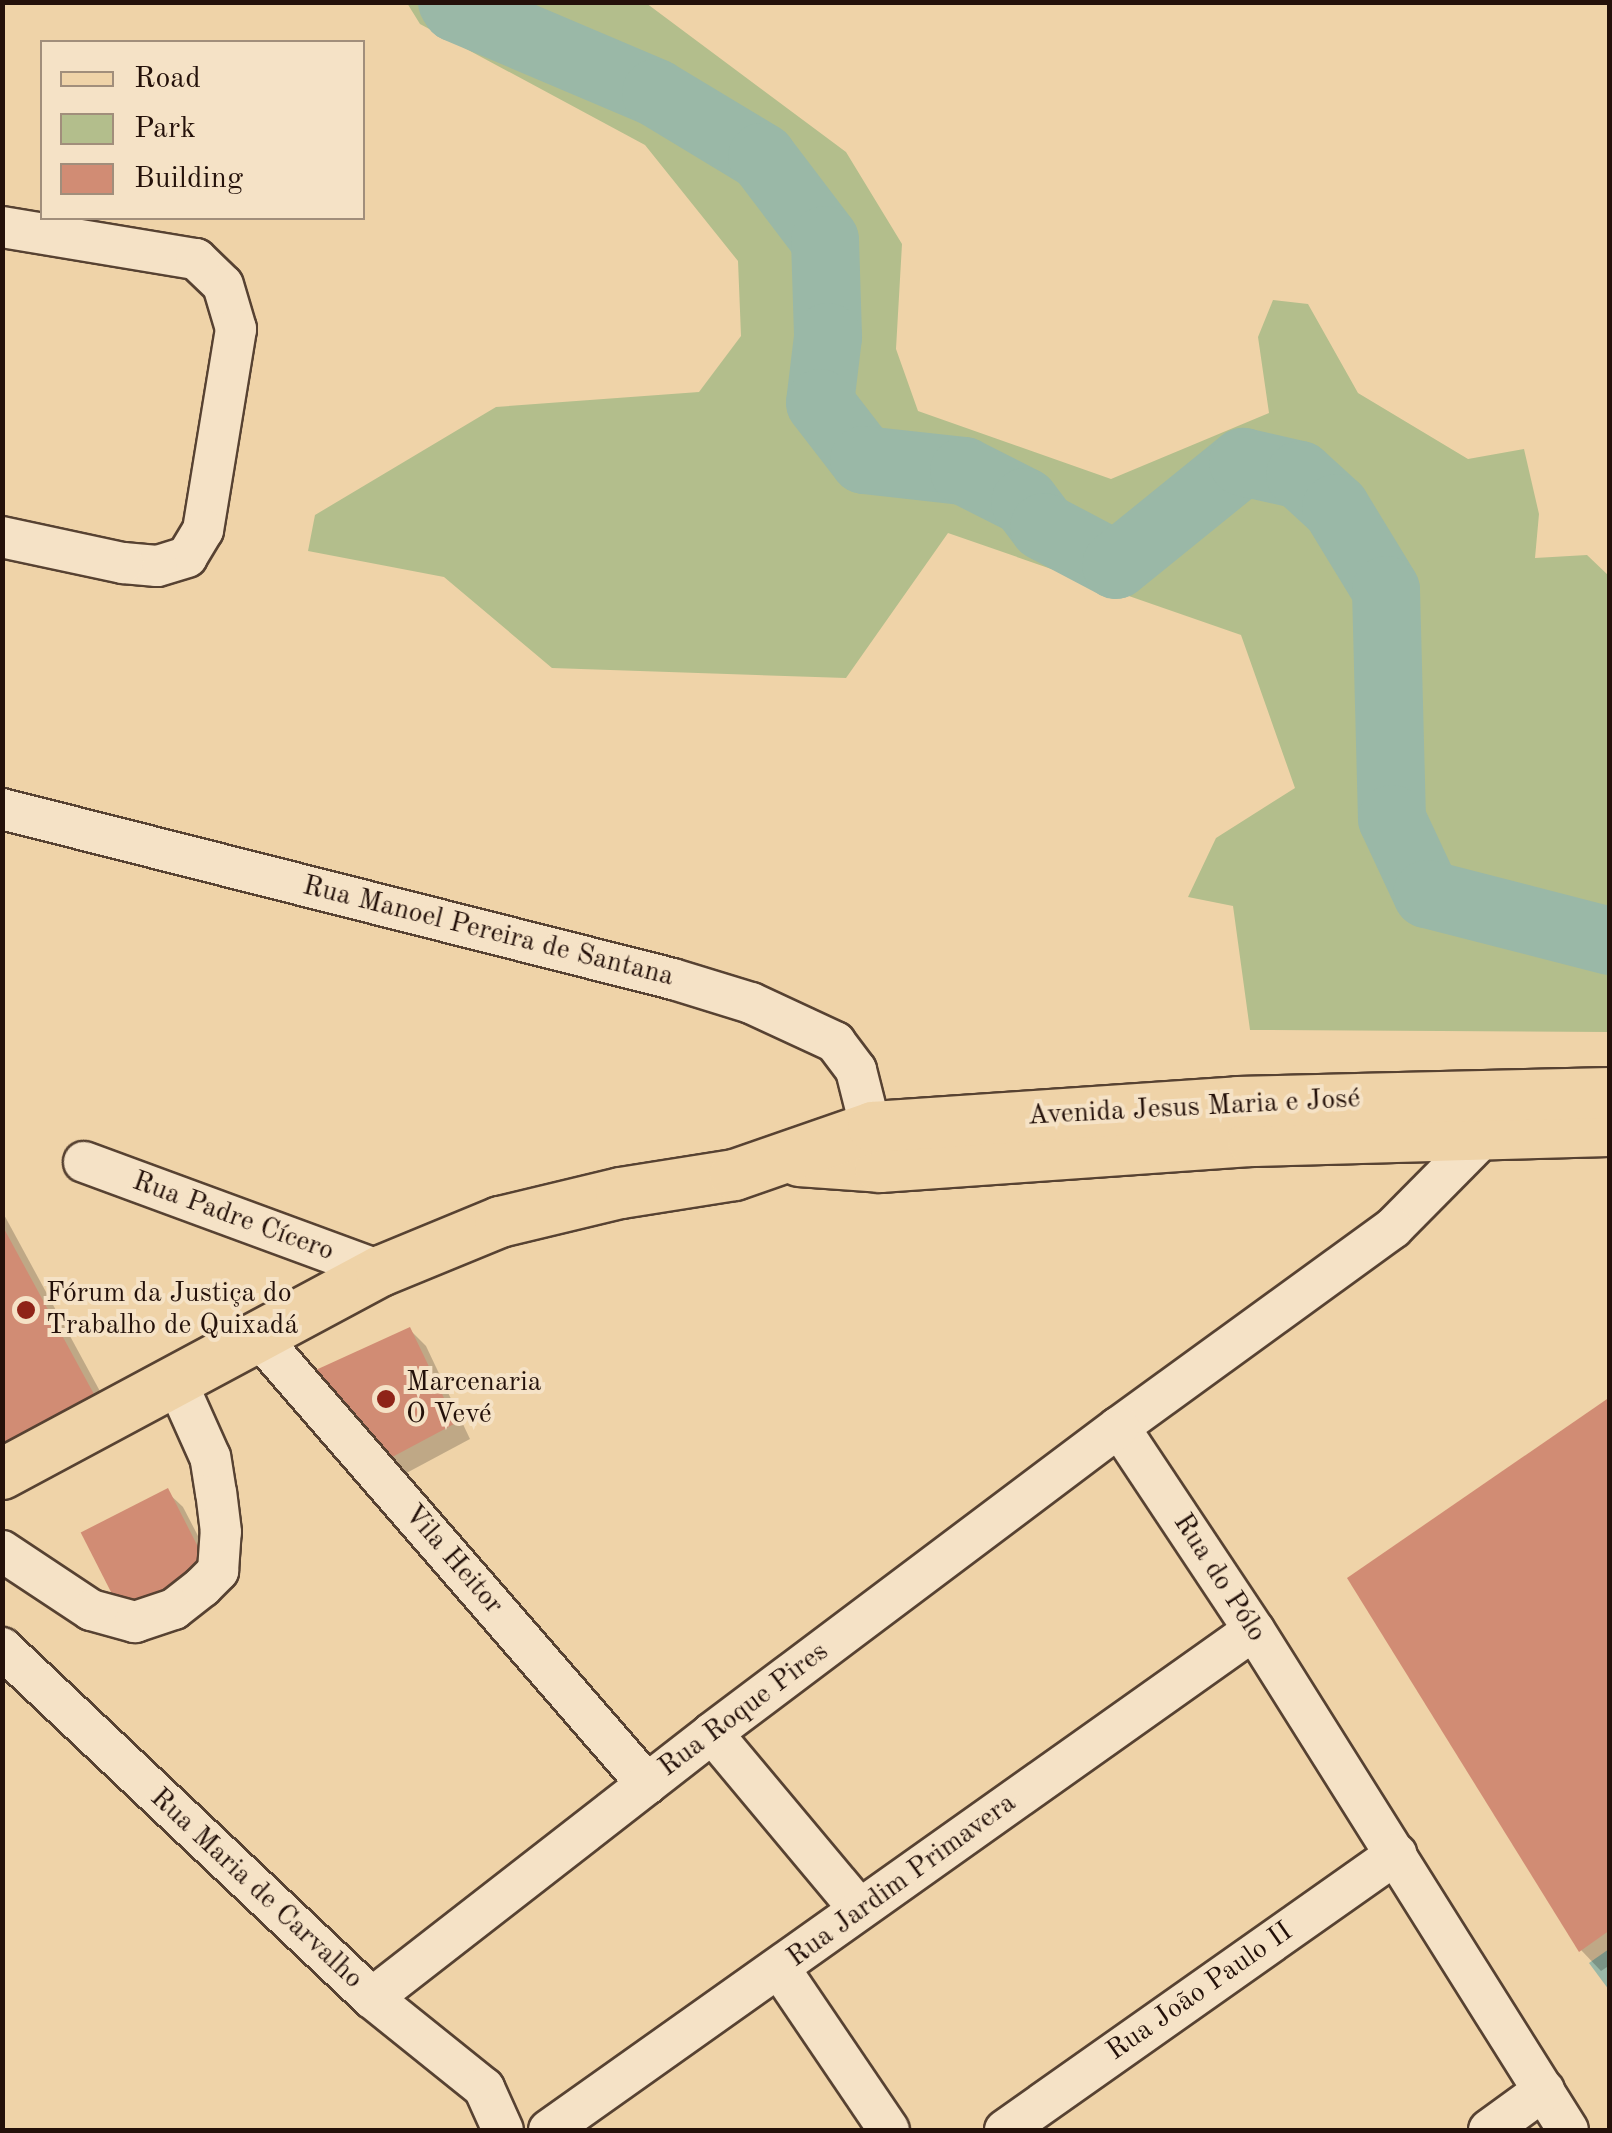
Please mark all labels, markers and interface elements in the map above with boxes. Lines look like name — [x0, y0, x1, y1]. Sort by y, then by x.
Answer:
legend — [40, 40, 365, 220]
text: Road — [134, 64, 201, 94]
text: Park — [134, 114, 196, 144]
text: Building — [134, 164, 243, 194]
street label: Rua Manoel Pereira de Santana — [299, 870, 677, 994]
street label: Avenida Jesus Maria e José — [1027, 1083, 1361, 1133]
street label: Rua Padre Cícero — [128, 1165, 338, 1269]
place label: Fórum da Justiça do Trabalho de Quixadá — [46, 1277, 298, 1343]
marker: Fórum da Justiça do Trabalho de Quixadá — [15, 1299, 37, 1321]
place label: Marcenaria O Vevé — [406, 1366, 542, 1432]
marker: Marcenaria O Vevé — [375, 1388, 397, 1410]
street label: Vila Heitor — [396, 1498, 510, 1622]
street label: Rua do Pólo — [1165, 1508, 1273, 1648]
street label: Rua Roque Pires — [653, 1635, 835, 1785]
street label: Rua Maria de Carvalho — [143, 1782, 369, 1996]
street label: Rua Jardim Primavera — [781, 1787, 1023, 1975]
street label: Rua João Paulo II — [1101, 1915, 1299, 2069]

